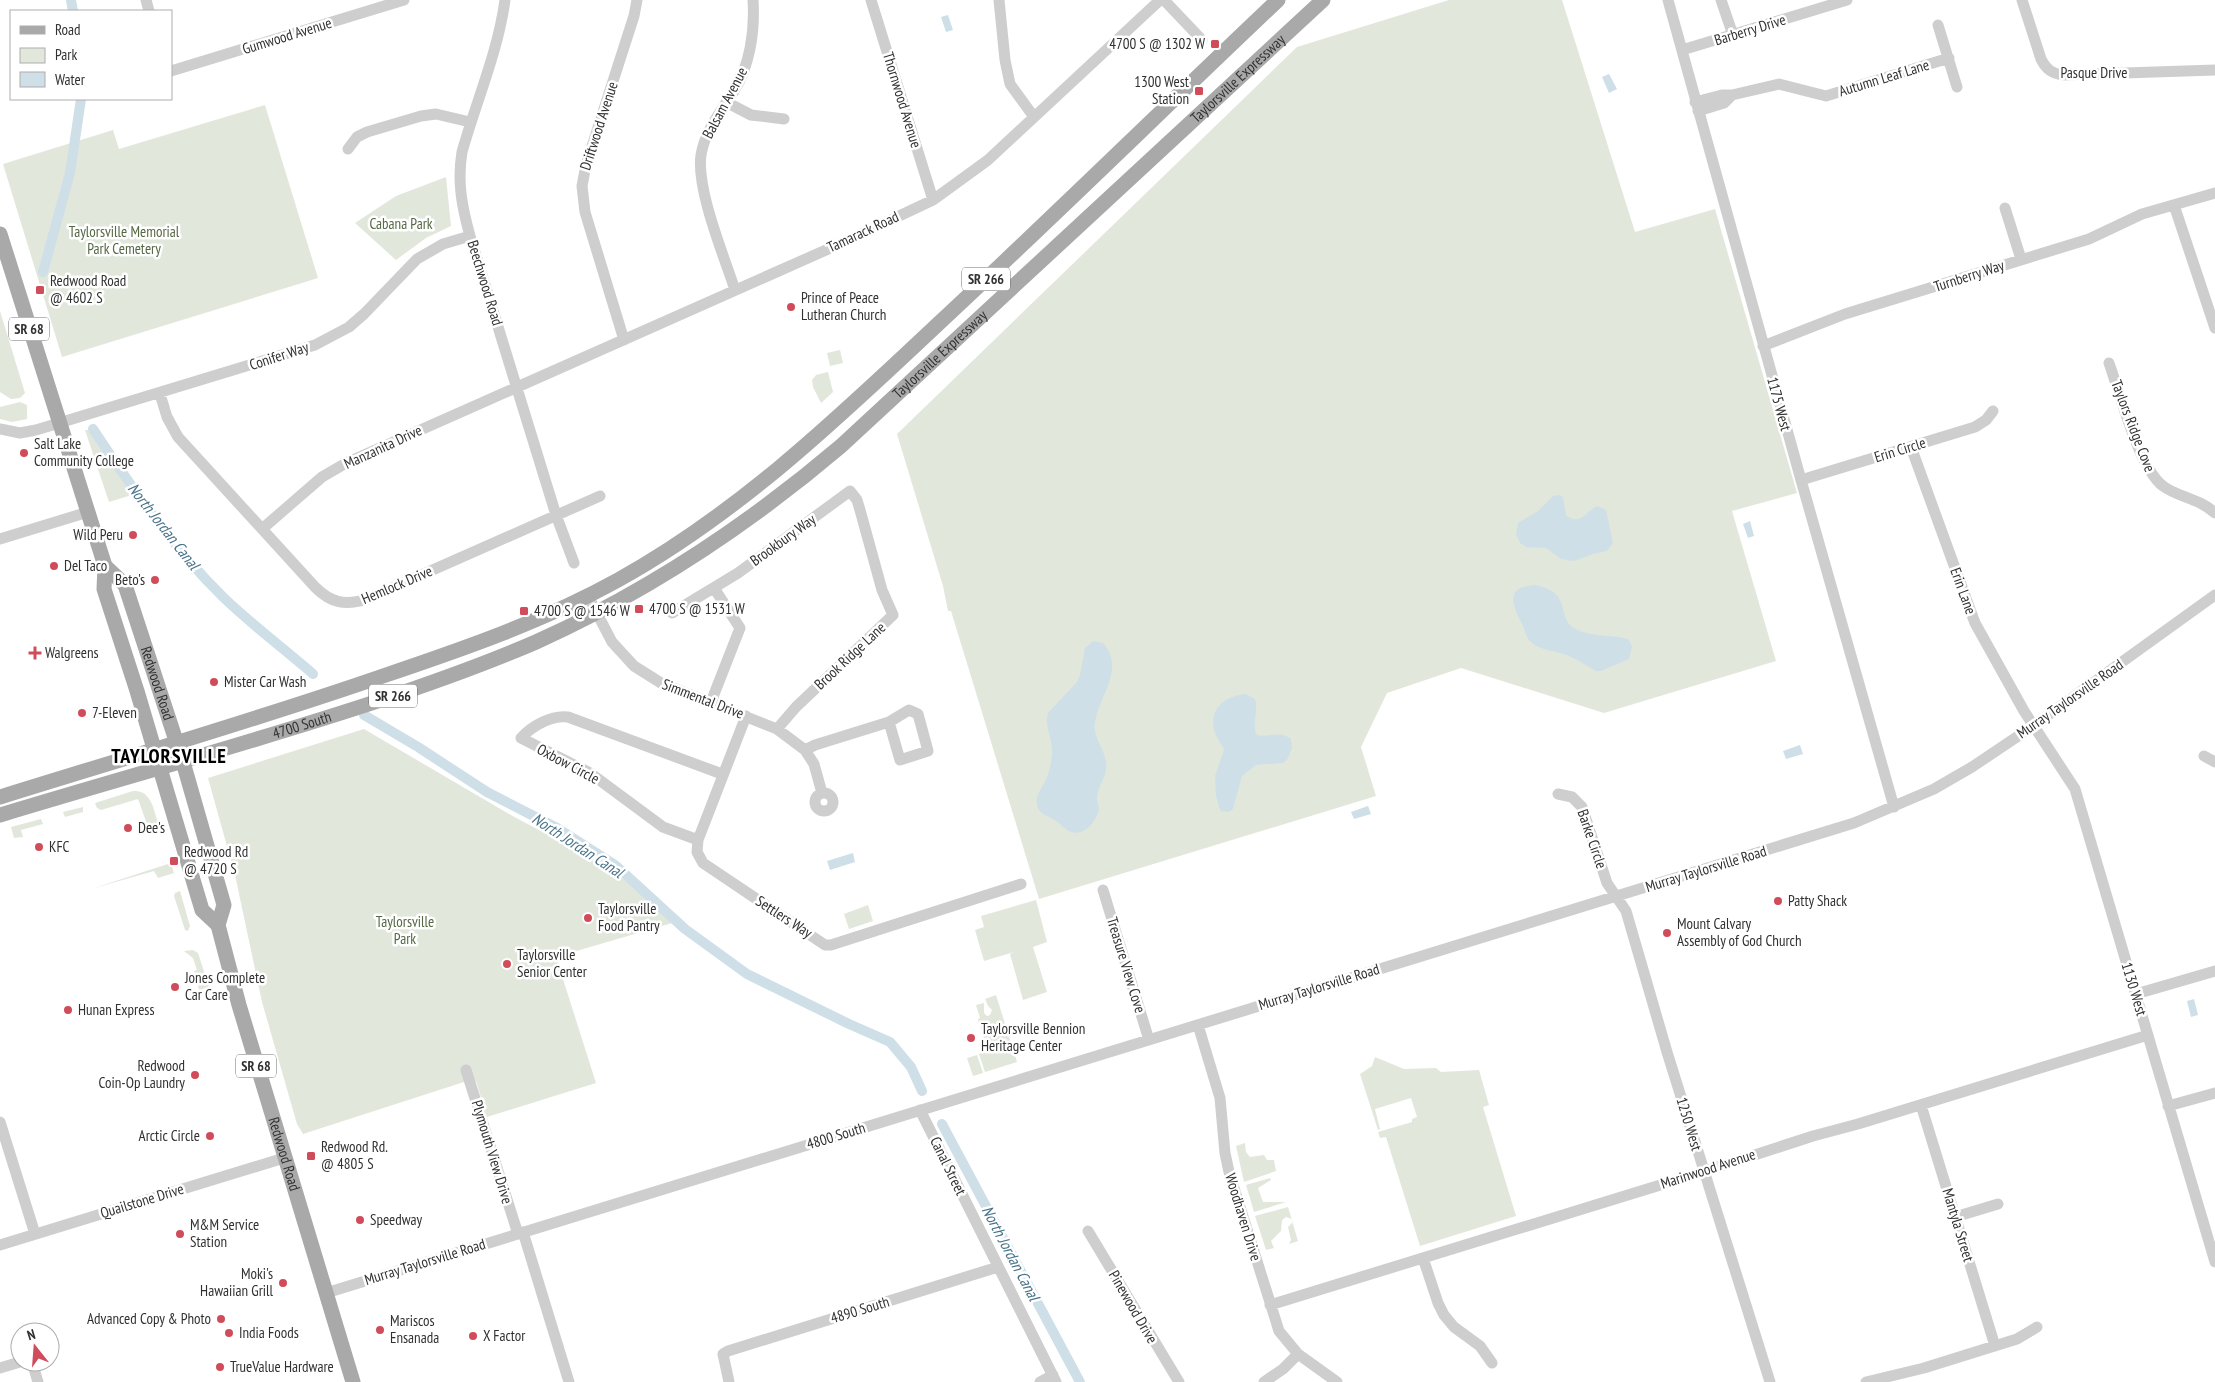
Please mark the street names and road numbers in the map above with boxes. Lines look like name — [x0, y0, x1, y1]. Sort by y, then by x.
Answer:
street label: Barberry Drive — [1712, 10, 1788, 49]
street label: Gumwood Avenue — [240, 13, 334, 58]
street label: Taylorsville Expressway — [1186, 30, 1289, 127]
street label: Thornwood Avenue — [879, 50, 926, 150]
street label: Autumn Leaf Lane — [1836, 55, 1931, 100]
street label: Pasque Drive — [2060, 63, 2128, 82]
street label: Balsam Avenue — [698, 64, 751, 142]
street label: Driftwood Avenue — [575, 79, 622, 172]
street label: Tamarack Road — [824, 207, 902, 256]
street label: Beechwood Road — [464, 238, 507, 328]
street label: Turnberry Way — [1931, 255, 2007, 296]
road number: SR 266 — [962, 268, 1010, 290]
street label: Taylorsville Expressway — [888, 306, 991, 403]
road number: SR 68 — [9, 318, 49, 340]
street label: Conifer Way — [247, 337, 311, 374]
street label: 1175 West — [1763, 375, 1796, 433]
street label: Taylors Ridge Cove — [2107, 377, 2160, 475]
street label: Manzanita Drive — [341, 420, 425, 473]
street label: Erin Circle — [1872, 433, 1928, 466]
street label: Brookbury Way — [746, 509, 819, 570]
street label: Hemlock Drive — [358, 561, 435, 608]
street label: Erin Lane — [1946, 565, 1981, 617]
street label: Brook Ridge Lane — [810, 618, 889, 693]
street label: Redwood Road — [137, 644, 179, 722]
street label: Murray Taylorsville Road — [2013, 655, 2127, 742]
street label: Simmental Drive — [660, 674, 747, 723]
road number: SR 266 — [369, 684, 417, 708]
street label: 4700 South — [270, 707, 334, 743]
street label: Oxbow Circle — [534, 739, 603, 788]
street label: Barke Circle — [1573, 807, 1611, 871]
street label: Murray Taylorsville Road — [1643, 841, 1769, 896]
street label: Settlers Way — [752, 891, 817, 942]
street label: Treasure View Cove — [1103, 915, 1150, 1015]
street label: Murray Taylorsville Road — [1256, 959, 1382, 1014]
street label: 1130 West — [2117, 960, 2152, 1018]
road number: SR 68 — [236, 1054, 276, 1078]
street label: 1250 West — [1672, 1095, 1707, 1153]
street label: Plymouth View Drive — [468, 1098, 517, 1206]
street label: Redwood Road — [264, 1115, 305, 1193]
street label: 4800 South — [804, 1118, 867, 1153]
street label: Canal Street — [926, 1133, 971, 1198]
street label: Marinwood Avenue — [1658, 1144, 1758, 1193]
street label: Woodhaven Drive — [1221, 1171, 1266, 1263]
street label: Quailstone Drive — [98, 1179, 186, 1222]
street label: Mantyla Street — [1938, 1186, 1979, 1264]
street label: Murray Taylorsville Road — [362, 1234, 488, 1289]
street label: Pinewood Drive — [1105, 1267, 1162, 1347]
street label: 4890 South — [828, 1292, 891, 1327]

